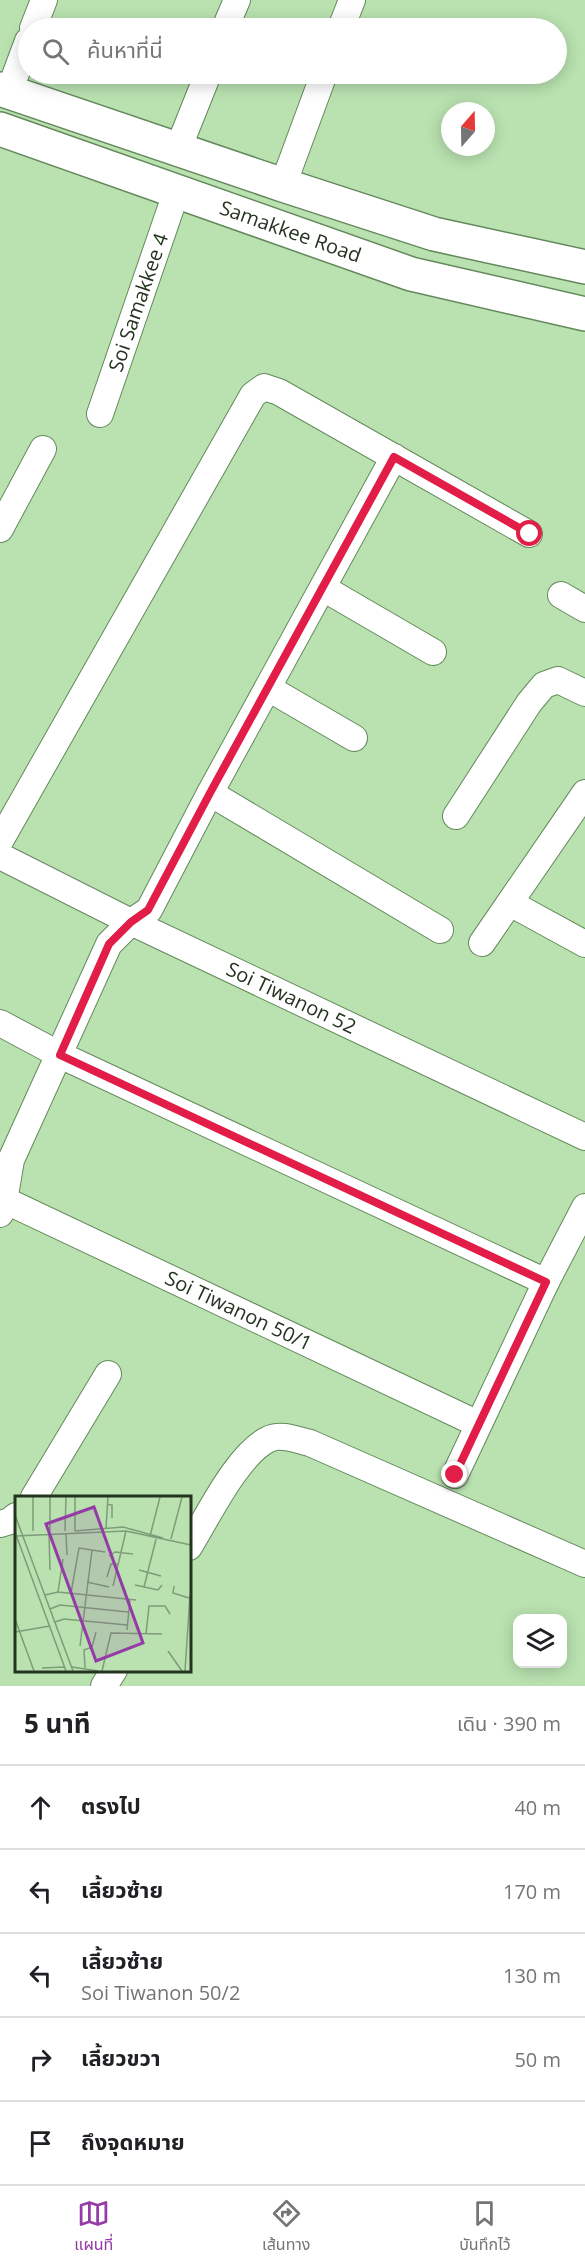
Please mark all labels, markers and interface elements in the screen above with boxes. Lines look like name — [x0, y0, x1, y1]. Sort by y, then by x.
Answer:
search box — [18, 18, 567, 84]
text: ค้นหาที่นี่ — [87, 34, 163, 64]
icon: search — [39, 35, 72, 68]
north arrow — [441, 102, 495, 156]
street label: Samakkee Road — [216, 194, 365, 268]
street label: Soi Samakkee 4 — [102, 229, 174, 375]
route start — [516, 520, 542, 546]
street label: Soi Tiwanon 52 — [222, 955, 361, 1040]
street label: Soi Tiwanon 50/1 — [161, 1264, 317, 1357]
route end — [441, 1461, 467, 1487]
inset map — [15, 1496, 190, 1671]
map controls — [513, 1614, 567, 1668]
button: layers — [513, 1614, 567, 1668]
text: 5 นาที — [24, 1705, 90, 1741]
text: เดิน · 390 m — [457, 1710, 561, 1737]
text: ตรงไป — [81, 1790, 141, 1820]
icon: ahead — [24, 1791, 57, 1824]
text: 40 m — [514, 1794, 561, 1821]
text: เลี้ยวซ้าย — [81, 1874, 163, 1904]
icon: left — [24, 1875, 57, 1908]
text: 170 m — [503, 1878, 561, 1905]
text: เลี้ยวซ้าย — [81, 1945, 163, 1975]
icon: left — [24, 1959, 57, 1992]
text: 130 m — [503, 1962, 561, 1989]
text: Soi Tiwanon 50/2 — [81, 1979, 240, 2006]
text: เลี้ยวขวา — [81, 2042, 161, 2072]
icon: right — [24, 2043, 57, 2076]
text: 50 m — [514, 2046, 561, 2073]
text: ถึงจุดหมาย — [81, 2126, 185, 2156]
icon: arrive — [24, 2127, 57, 2160]
tab: แผนที่ — [74, 2197, 113, 2257]
tab: เส้นทาง — [262, 2197, 310, 2257]
tab: บันทึกไว้ — [459, 2197, 511, 2257]

